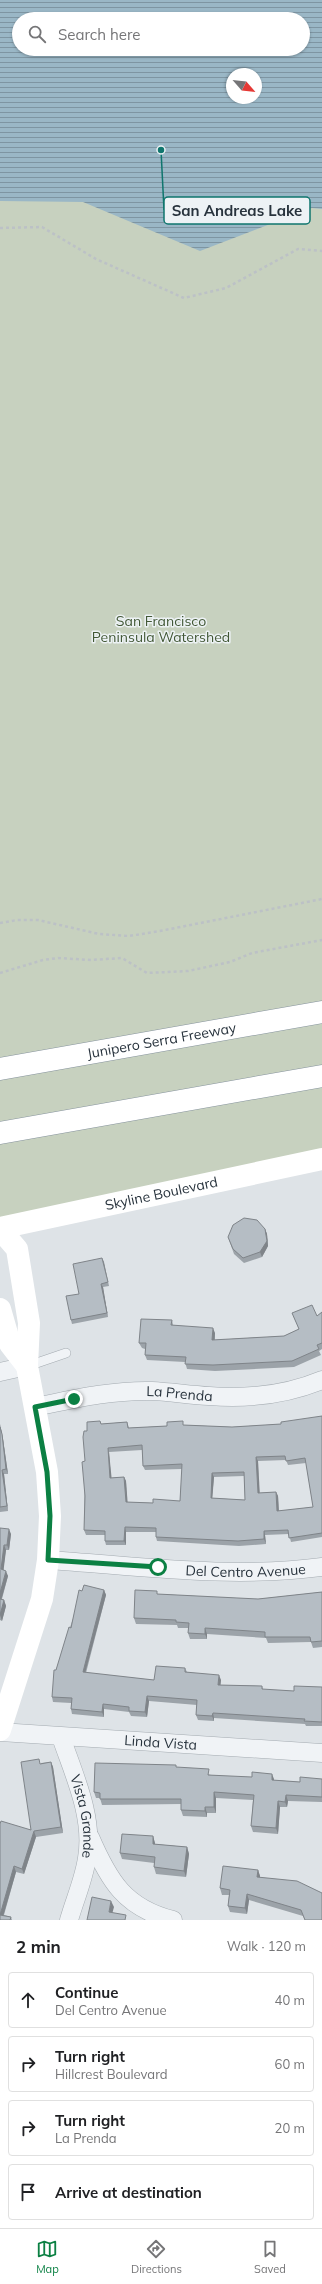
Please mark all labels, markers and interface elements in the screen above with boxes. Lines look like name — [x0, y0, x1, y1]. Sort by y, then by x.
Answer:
search box — [12, 12, 310, 56]
icon: search — [26, 23, 48, 45]
text: Search here — [58, 25, 140, 44]
north arrow — [226, 68, 262, 104]
callout: San Andreas Lake — [164, 197, 310, 224]
text: San Andreas Lake — [172, 201, 302, 220]
park label: San Francisco Peninsula Watershed — [92, 612, 230, 646]
street label: Junipero Serra Freeway — [85, 1018, 238, 1062]
street label: Skyline Boulevard — [103, 1173, 219, 1214]
street label: La Prenda — [146, 1382, 213, 1405]
route end — [65, 1390, 83, 1408]
route start — [149, 1558, 167, 1576]
street label: Del Centro Avenue — [185, 1560, 307, 1581]
street label: Linda Vista — [124, 1731, 198, 1754]
street label: Vista Grande — [66, 1772, 98, 1859]
text: 2 min — [16, 1936, 61, 1957]
text: Walk · 120 m — [227, 1938, 306, 1954]
text: Continue — [55, 1983, 118, 2002]
icon: ahead — [17, 1989, 39, 2011]
text: 40 m — [275, 1992, 305, 2008]
text: Del Centro Avenue — [55, 2002, 167, 2018]
text: Turn right — [55, 2047, 125, 2066]
icon: right — [17, 2053, 39, 2075]
text: 60 m — [275, 2056, 305, 2072]
text: Hillcrest Boulevard — [55, 2066, 168, 2082]
text: Turn right — [55, 2111, 125, 2130]
icon: right — [17, 2117, 39, 2139]
text: 20 m — [275, 2120, 305, 2136]
text: La Prenda — [55, 2130, 117, 2146]
icon: arrive — [17, 2181, 39, 2203]
text: Arrive at destination — [55, 2183, 202, 2202]
tab: Map — [36, 2238, 59, 2276]
tab: Directions — [131, 2238, 182, 2276]
tab: Saved — [254, 2238, 286, 2276]

